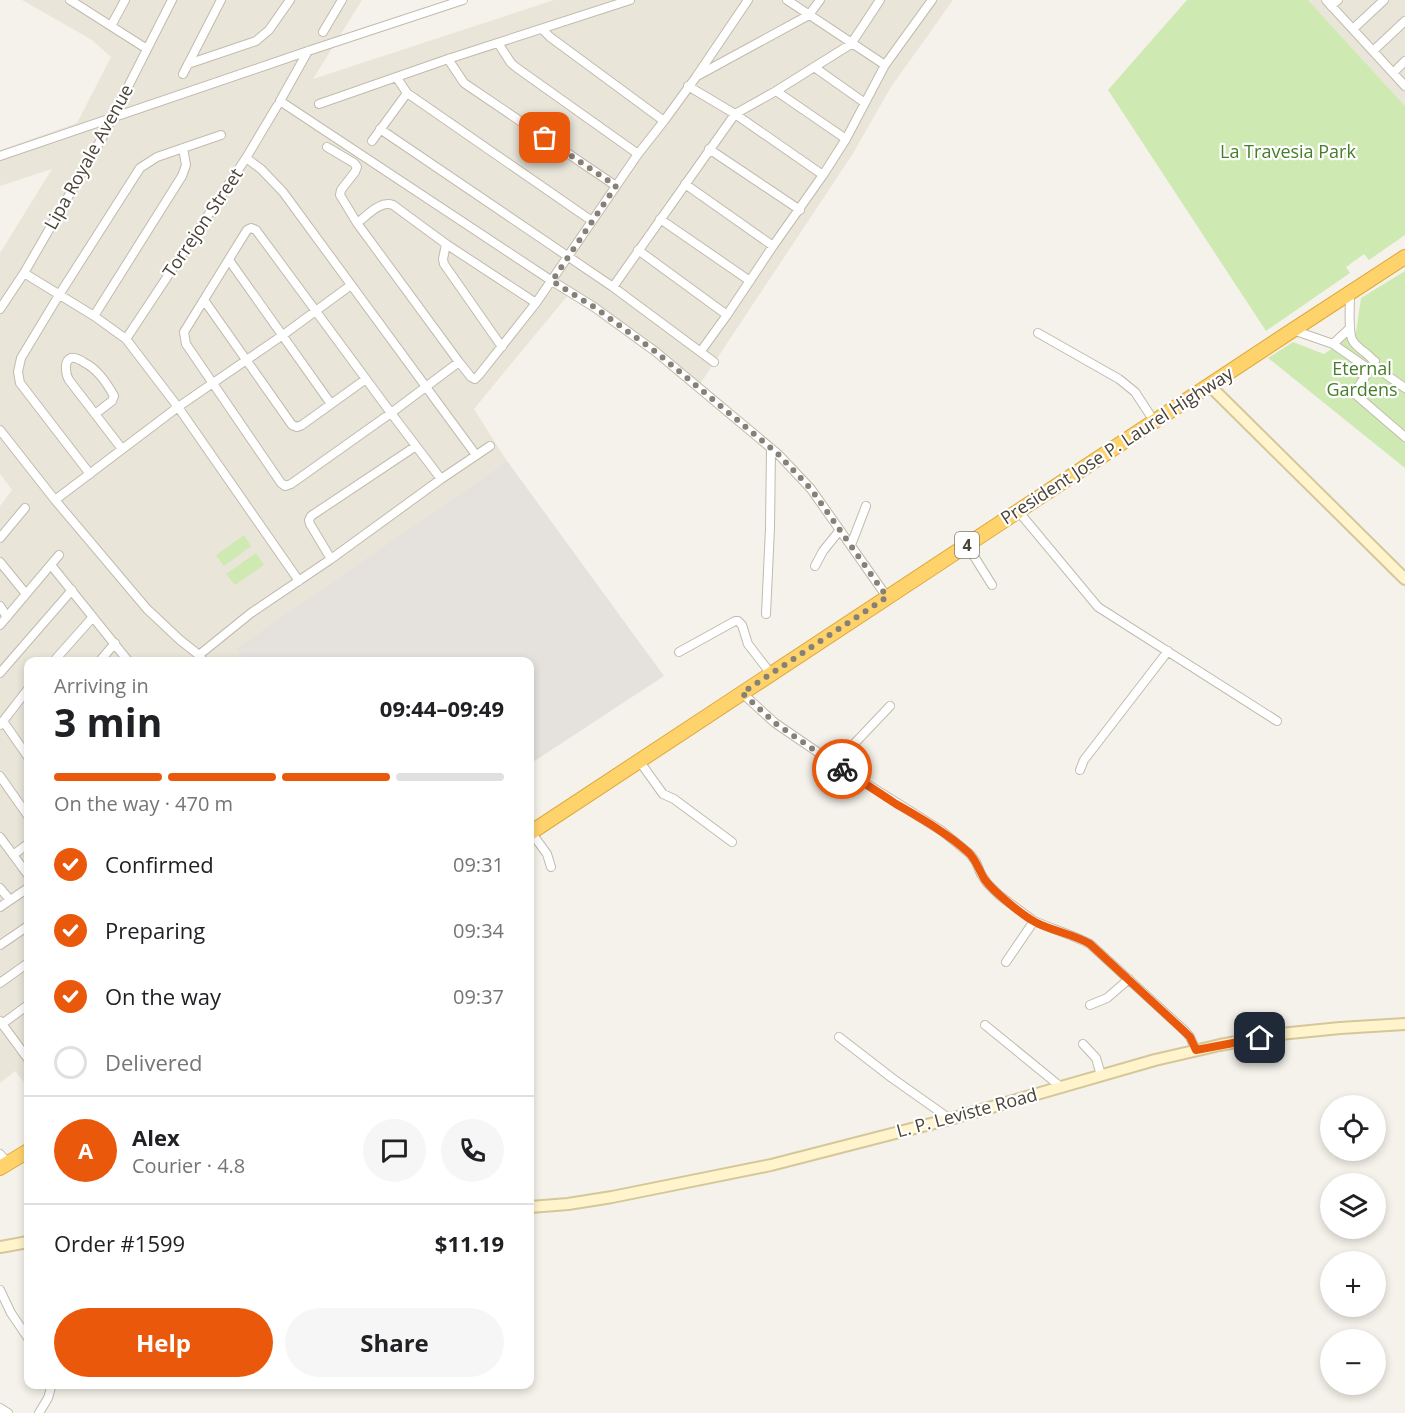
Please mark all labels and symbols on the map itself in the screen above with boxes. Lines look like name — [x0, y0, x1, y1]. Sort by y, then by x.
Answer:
street label: Lipa Royale Avenue — [38, 80, 138, 233]
pin — [519, 112, 570, 163]
park label: La Travesia Park — [1220, 139, 1356, 163]
street label: Torrejon Street — [157, 163, 248, 282]
park label: Eternal Gardens — [1326, 356, 1398, 401]
street label: President Jose P. Laurel Highway — [996, 360, 1238, 529]
road number: 4 — [955, 532, 979, 558]
courier — [812, 739, 872, 799]
pin — [1234, 1012, 1285, 1063]
street label: L. P. Leviste Road — [894, 1082, 1040, 1142]

